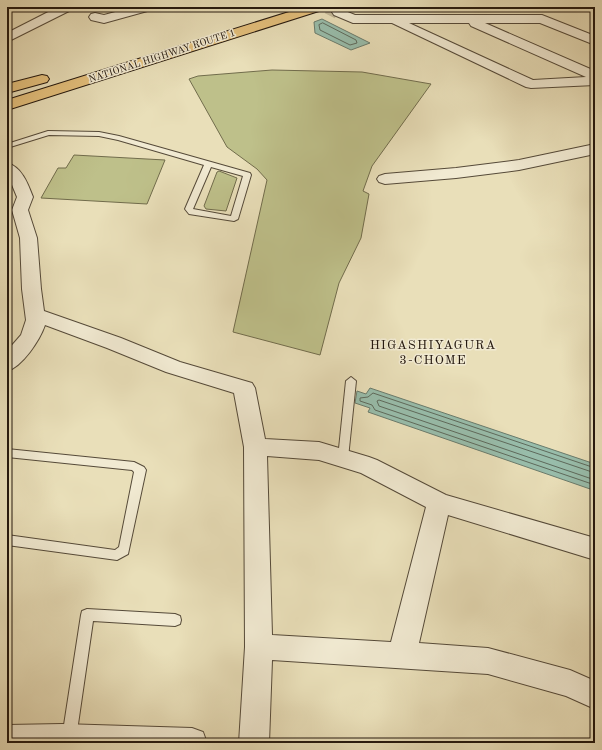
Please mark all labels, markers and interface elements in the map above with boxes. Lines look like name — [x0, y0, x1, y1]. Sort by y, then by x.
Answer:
street label: NATIONAL HIGHWAY ROUTE 1 — [87, 27, 237, 85]
district label: HIGASHIYAGURA 3-CHOME — [370, 339, 496, 367]

